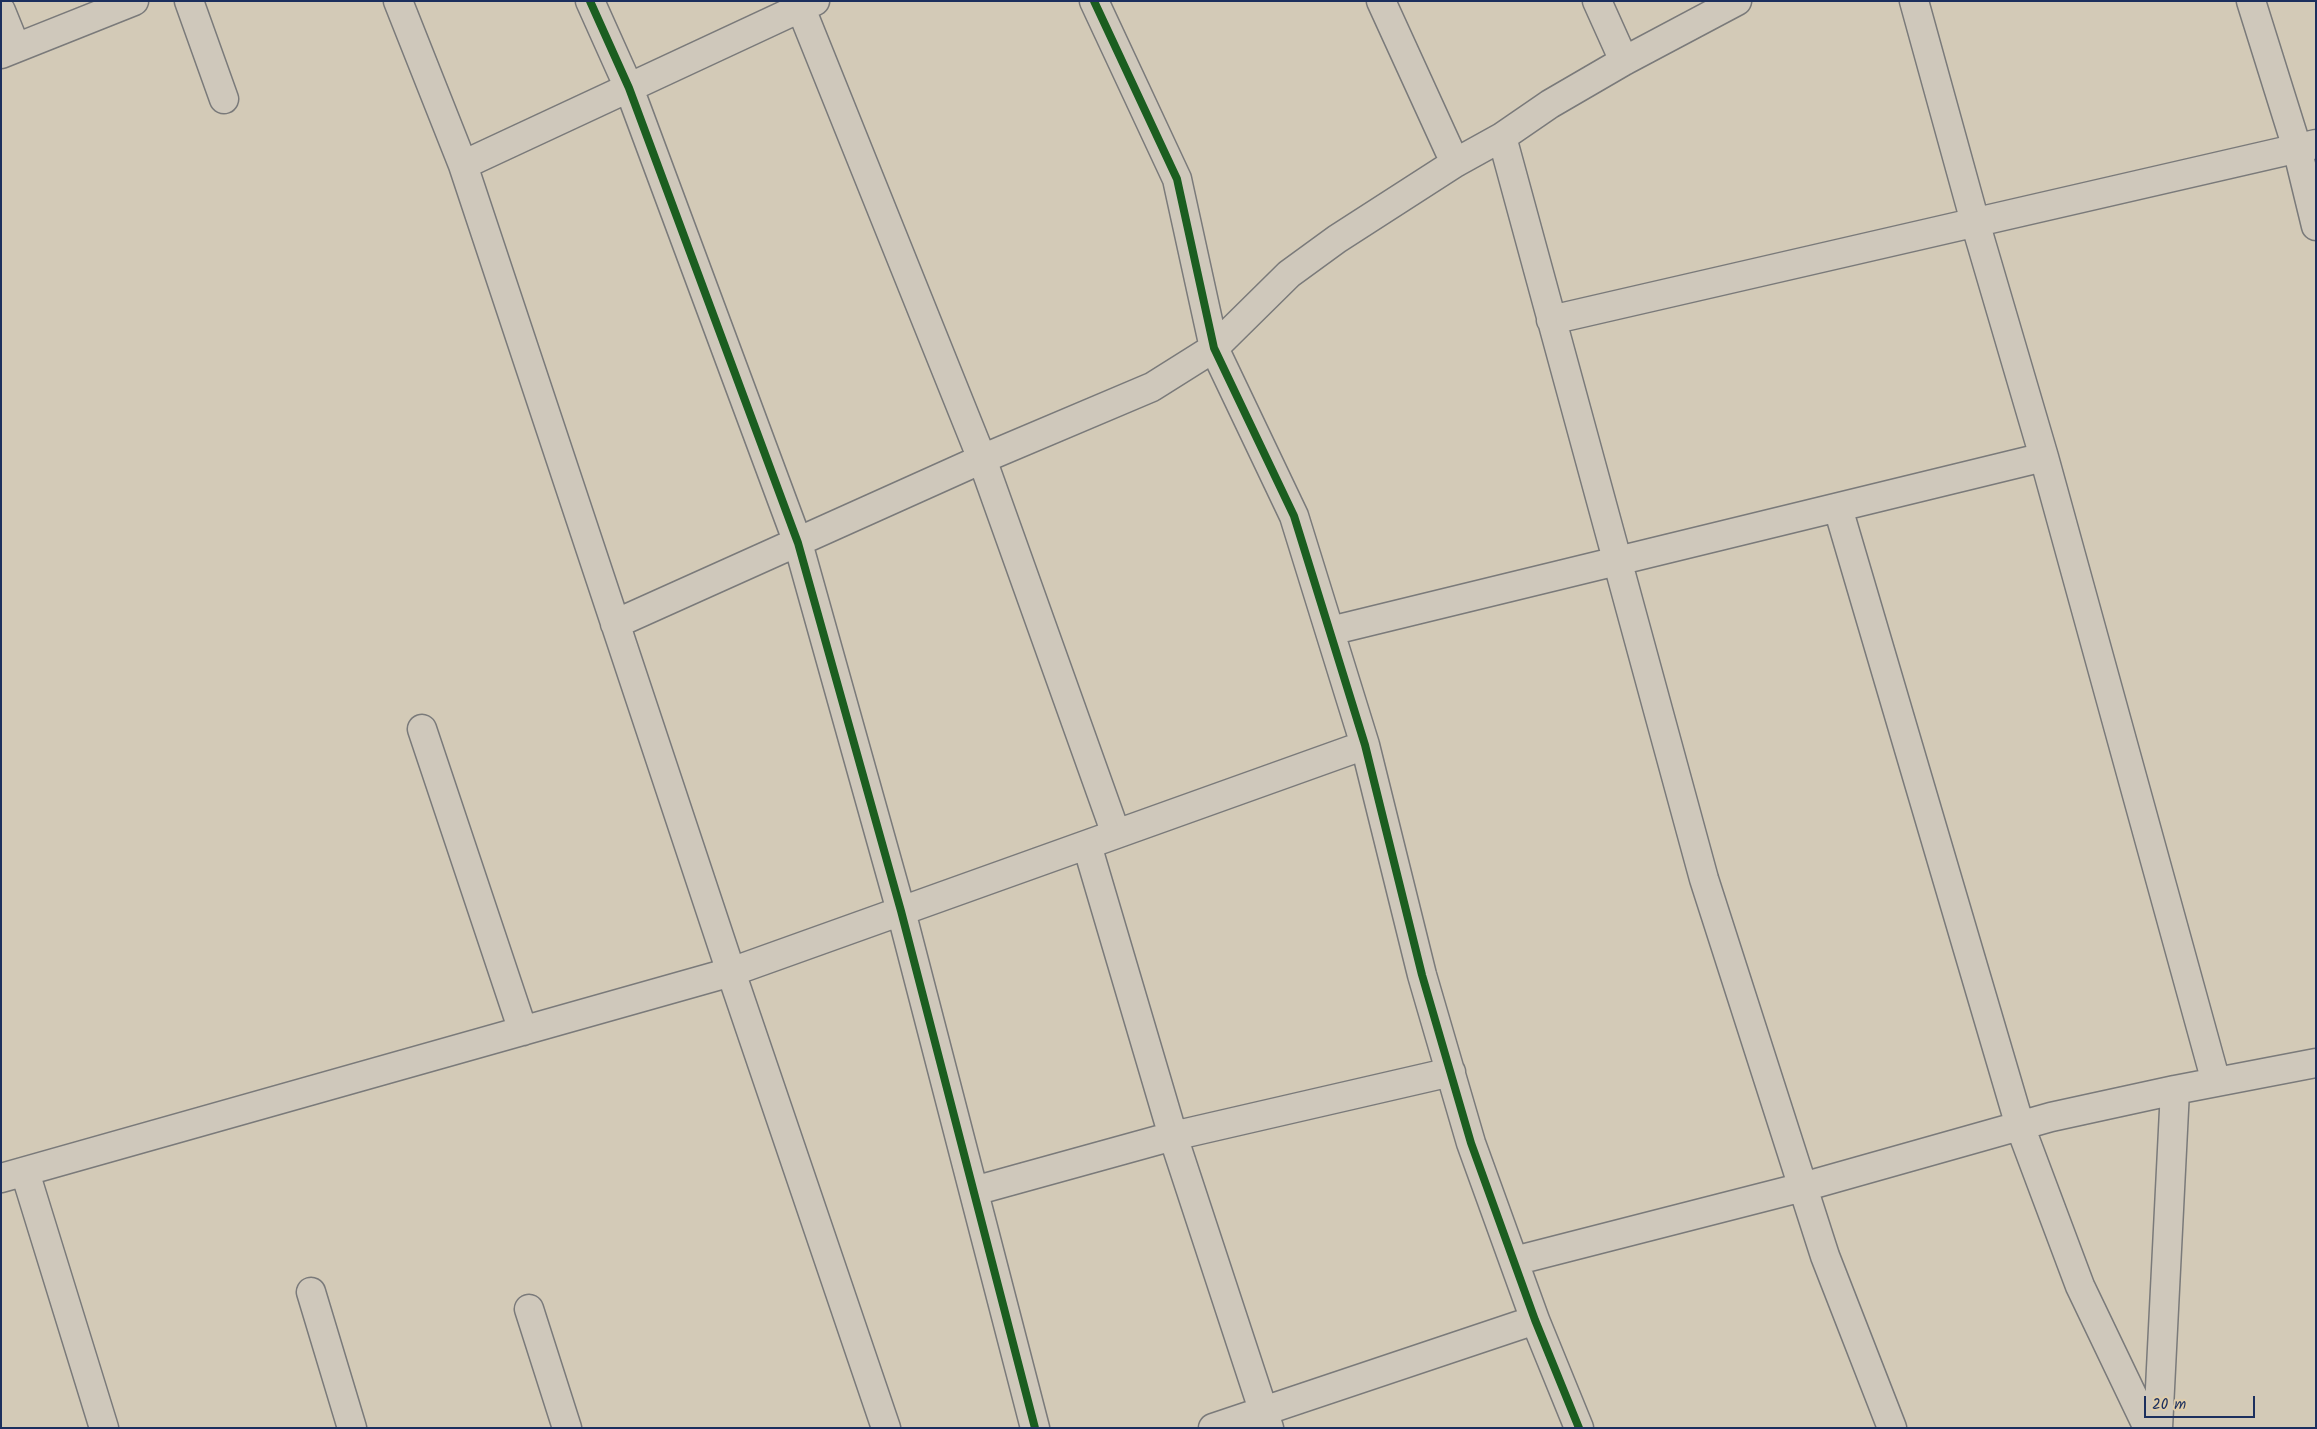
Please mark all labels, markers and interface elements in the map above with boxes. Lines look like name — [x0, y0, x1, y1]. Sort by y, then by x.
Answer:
scale bar — [2147, 1386, 2258, 1418]
text: 20 m — [2152, 1393, 2186, 1417]

